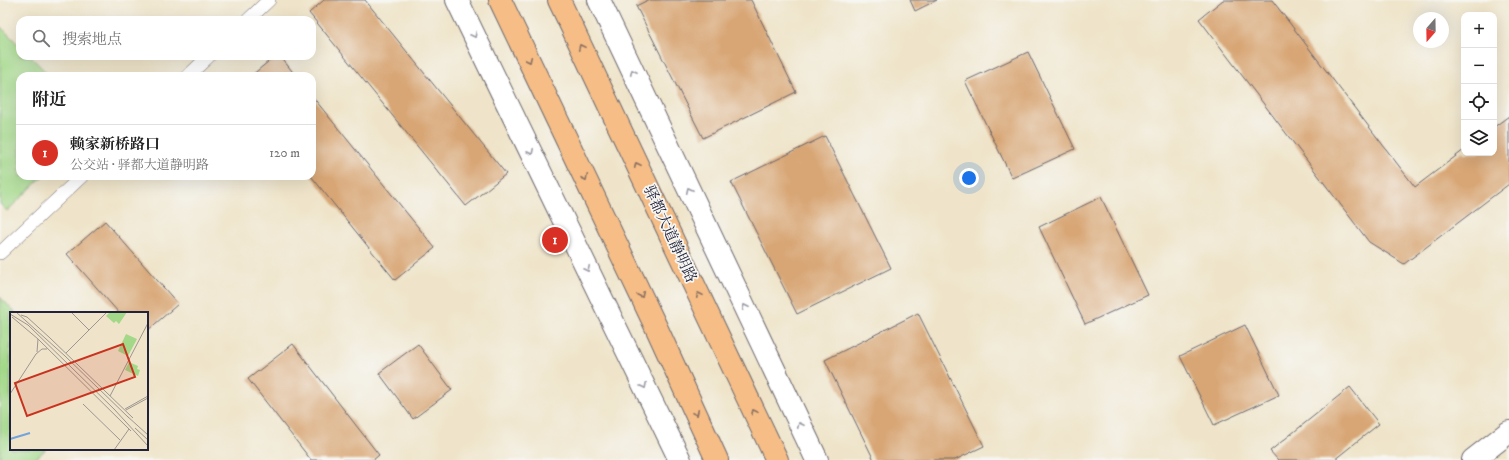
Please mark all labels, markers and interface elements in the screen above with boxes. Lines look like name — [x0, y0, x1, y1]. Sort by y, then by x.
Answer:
north arrow — [1413, 12, 1449, 48]
map controls — [1461, 12, 1497, 156]
button: + — [1461, 12, 1497, 48]
search box — [16, 16, 316, 60]
icon: search — [30, 27, 52, 49]
text: 搜索地点 — [62, 30, 122, 49]
one-way arrow — [469, 31, 477, 38]
one-way arrow — [578, 44, 586, 52]
button: − — [1461, 48, 1497, 84]
one-way arrow — [524, 56, 532, 63]
one-way arrow — [630, 69, 638, 77]
button: locate — [1461, 84, 1497, 120]
text: 附近 — [32, 89, 66, 111]
button: layers — [1461, 120, 1497, 156]
text: 赖家新桥路口 — [70, 135, 160, 154]
text: 1 — [43, 145, 47, 161]
text: 120 m — [269, 145, 300, 161]
one-way arrow — [526, 148, 534, 155]
text: 公交站 · 驿都大道静明路 — [70, 157, 209, 173]
one-way arrow — [634, 161, 642, 169]
your location — [959, 168, 979, 188]
one-way arrow — [580, 173, 588, 181]
street label: 驿都大道静明路 — [639, 182, 701, 286]
one-way arrow — [686, 187, 694, 194]
pin: 1 — [542, 225, 568, 255]
one-way arrow — [582, 265, 590, 272]
one-way arrow — [636, 291, 644, 298]
one-way arrow — [696, 291, 704, 299]
one-way arrow — [742, 304, 750, 312]
inset map — [10, 312, 148, 450]
one-way arrow — [639, 382, 647, 389]
one-way arrow — [691, 408, 699, 416]
one-way arrow — [751, 409, 759, 416]
one-way arrow — [797, 421, 805, 429]

